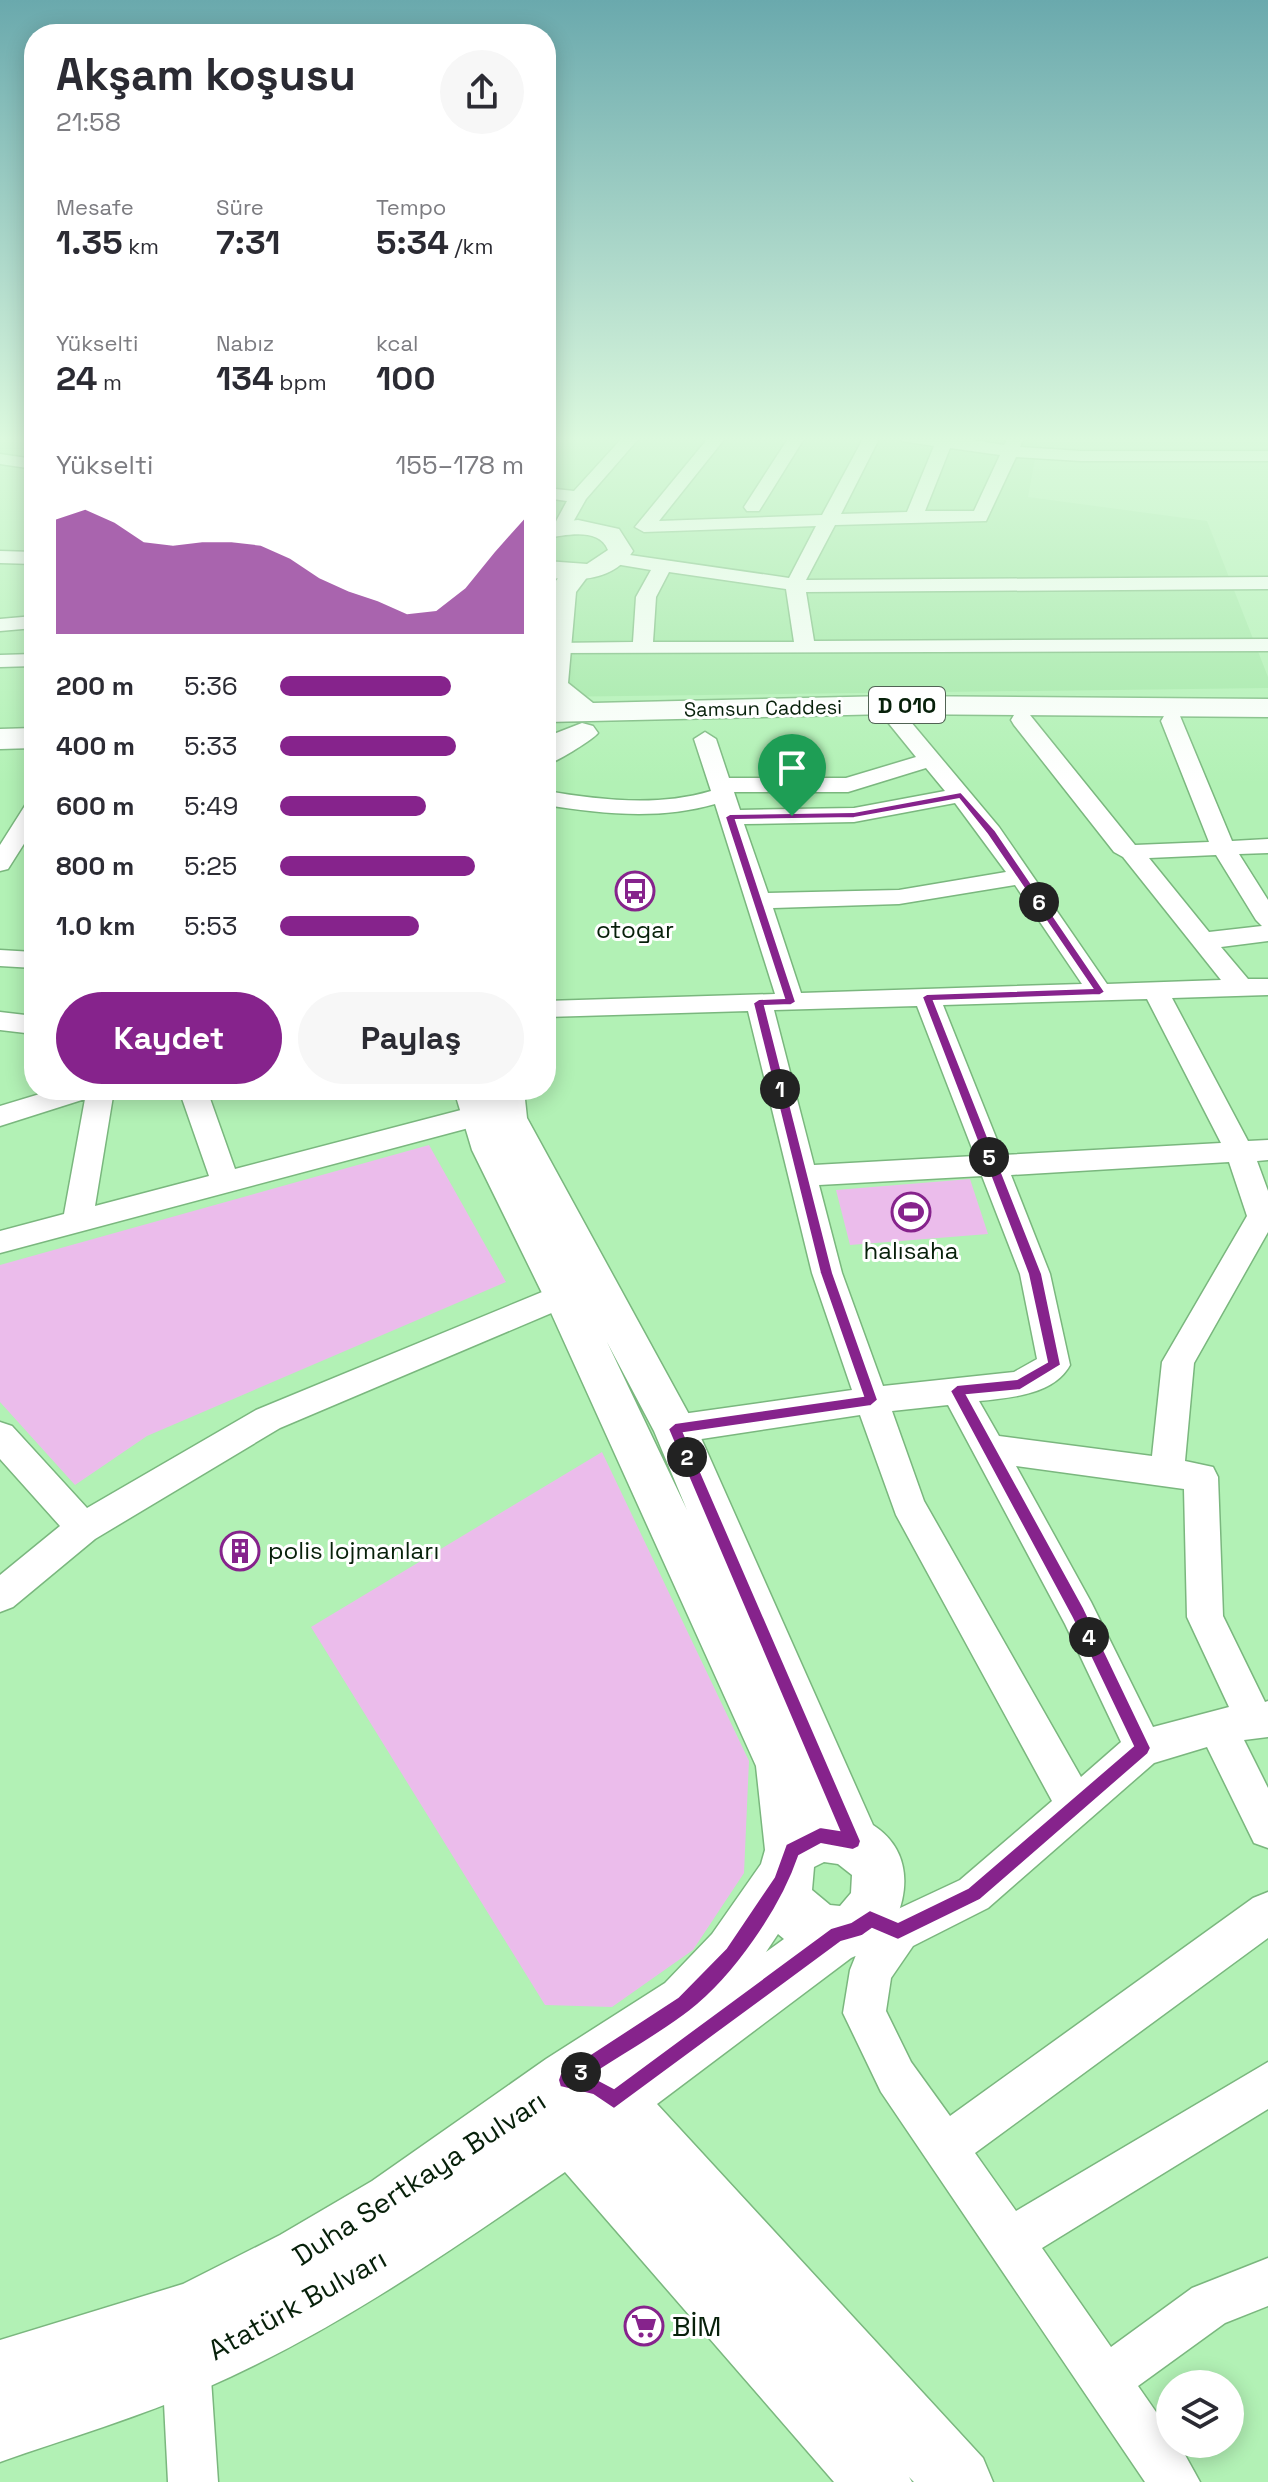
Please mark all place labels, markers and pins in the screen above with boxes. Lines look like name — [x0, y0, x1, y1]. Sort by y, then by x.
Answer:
pin — [758, 734, 826, 816]
bus stop icon: otogar — [614, 870, 656, 912]
pin: 6 — [1019, 882, 1059, 922]
place label: otogar — [596, 914, 674, 945]
pin: 1 — [760, 1069, 800, 1109]
pin: 5 — [969, 1137, 1009, 1177]
sports icon: halısaha — [890, 1191, 932, 1233]
place label: halısaha — [863, 1235, 959, 1266]
pin: 2 — [667, 1437, 707, 1477]
building icon: polis lojmanları — [219, 1530, 261, 1572]
place label: polis lojmanları — [268, 1535, 439, 1566]
pin: 4 — [1069, 1617, 1109, 1657]
pin: 3 — [561, 2052, 601, 2092]
supermarket icon: BİM — [623, 2305, 665, 2347]
place label: BİM — [672, 2308, 722, 2344]

